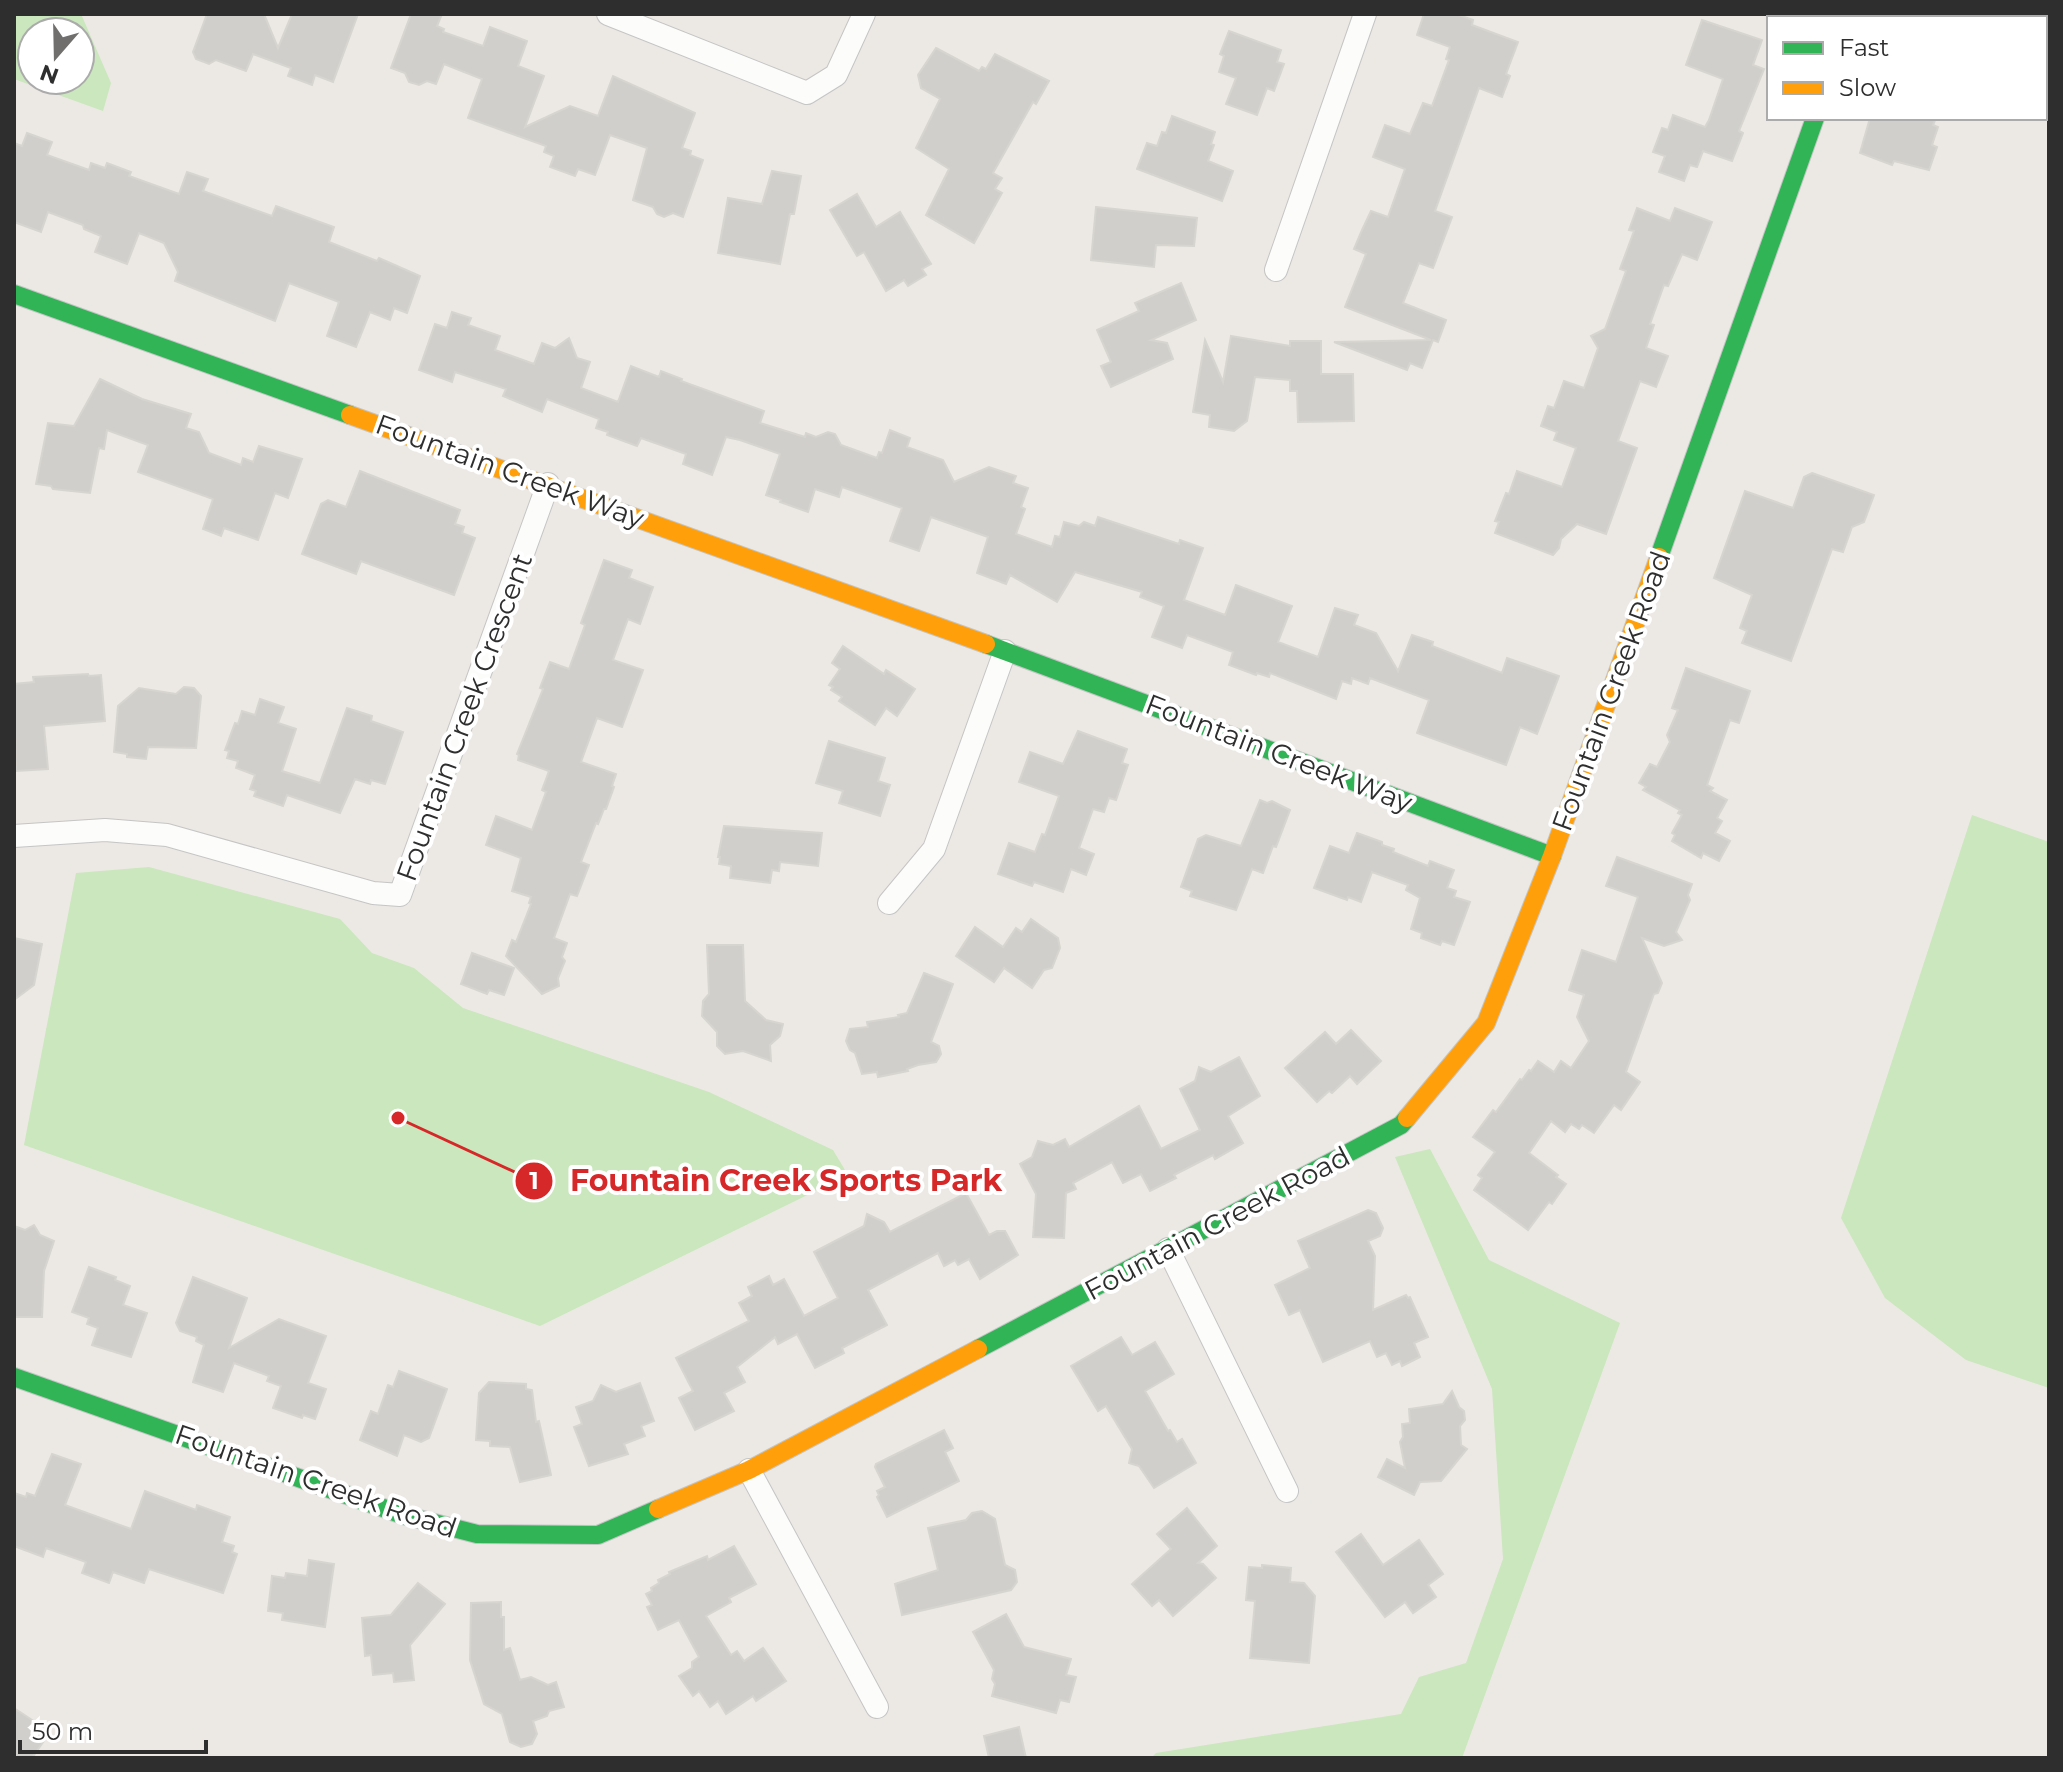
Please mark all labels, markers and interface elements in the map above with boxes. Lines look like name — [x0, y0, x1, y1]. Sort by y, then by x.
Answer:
north arrow — [16, 16, 96, 96]
legend — [1767, 16, 2047, 120]
text: Fast — [1839, 33, 1890, 62]
text: N — [36, 59, 62, 90]
text: Slow — [1839, 73, 1896, 102]
street label: Fountain Creek Way — [371, 407, 650, 536]
street label: Fountain Creek Road — [1544, 546, 1678, 836]
street label: Fountain Creek Crescent — [389, 548, 539, 886]
street label: Fountain Creek Way — [1141, 686, 1418, 820]
street label: Fountain Creek Road — [1079, 1139, 1355, 1307]
callout: Fountain Creek Sports Park — [514, 1154, 1018, 1208]
text: Fountain Creek Sports Park — [570, 1162, 1002, 1199]
text: 1 — [529, 1166, 539, 1195]
street label: Fountain Creek Road — [171, 1417, 461, 1545]
scale bar — [20, 1704, 206, 1754]
text: 50 m — [32, 1717, 93, 1746]

